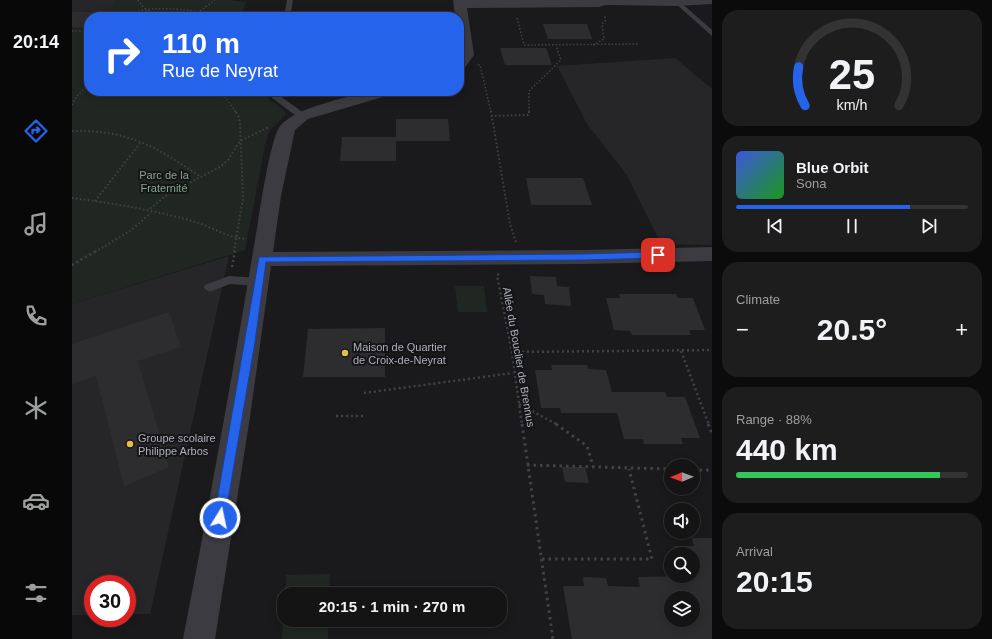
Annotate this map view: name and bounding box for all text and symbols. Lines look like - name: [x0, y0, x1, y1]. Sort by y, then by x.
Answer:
- icon: right: [96, 28, 148, 80]
- text: 110 m: [162, 28, 240, 59]
- text: 20:14: [13, 32, 59, 52]
- text: 25: [829, 51, 875, 98]
- text: Rue de Neyrat: [162, 61, 278, 81]
- text: km/h: [837, 96, 868, 112]
- icon: directions: [22, 117, 50, 145]
- text: Blue Orbit: [796, 159, 869, 176]
- park label: Parc de la Fraternité: [139, 169, 190, 194]
- text: Sona: [796, 176, 826, 191]
- icon: music: [22, 210, 50, 238]
- icon: previous: [764, 215, 786, 237]
- icon: pause: [841, 215, 863, 237]
- icon: next: [918, 215, 940, 237]
- pin: [641, 238, 675, 272]
- icon: arrive: [647, 244, 669, 266]
- street label: Allée du Bouclier de Brennus: [501, 286, 537, 428]
- text: Climate: [736, 292, 780, 307]
- icon: phone: [22, 302, 50, 330]
- text: 20.5°: [817, 313, 887, 346]
- text: −: [736, 317, 749, 342]
- text: +: [955, 317, 968, 342]
- place label: Maison de Quartier de Croix-de-Neyrat: [353, 341, 447, 366]
- marker: Maison de Quartier de Croix-de-Neyrat: [340, 348, 350, 358]
- icon: climate: [22, 394, 50, 422]
- text: Range · 88%: [736, 412, 812, 427]
- place label: Groupe scolaire Philippe Arbos: [138, 432, 216, 457]
- text: 440 km: [736, 433, 838, 466]
- marker: Groupe scolaire Philippe Arbos: [125, 439, 135, 449]
- north arrow: [664, 459, 700, 495]
- map controls: [664, 459, 700, 627]
- icon: car: [22, 487, 50, 515]
- position arrow: [199, 497, 241, 539]
- button: sound: [664, 503, 700, 539]
- text: Arrival: [736, 544, 773, 559]
- button: search: [664, 547, 700, 583]
- text: 20:15: [736, 565, 813, 598]
- speed limit sign: 30: [84, 575, 136, 627]
- icon: filters: [22, 579, 50, 607]
- button: layers: [664, 591, 700, 627]
- text: 20:15 · 1 min · 270 m: [319, 598, 465, 615]

